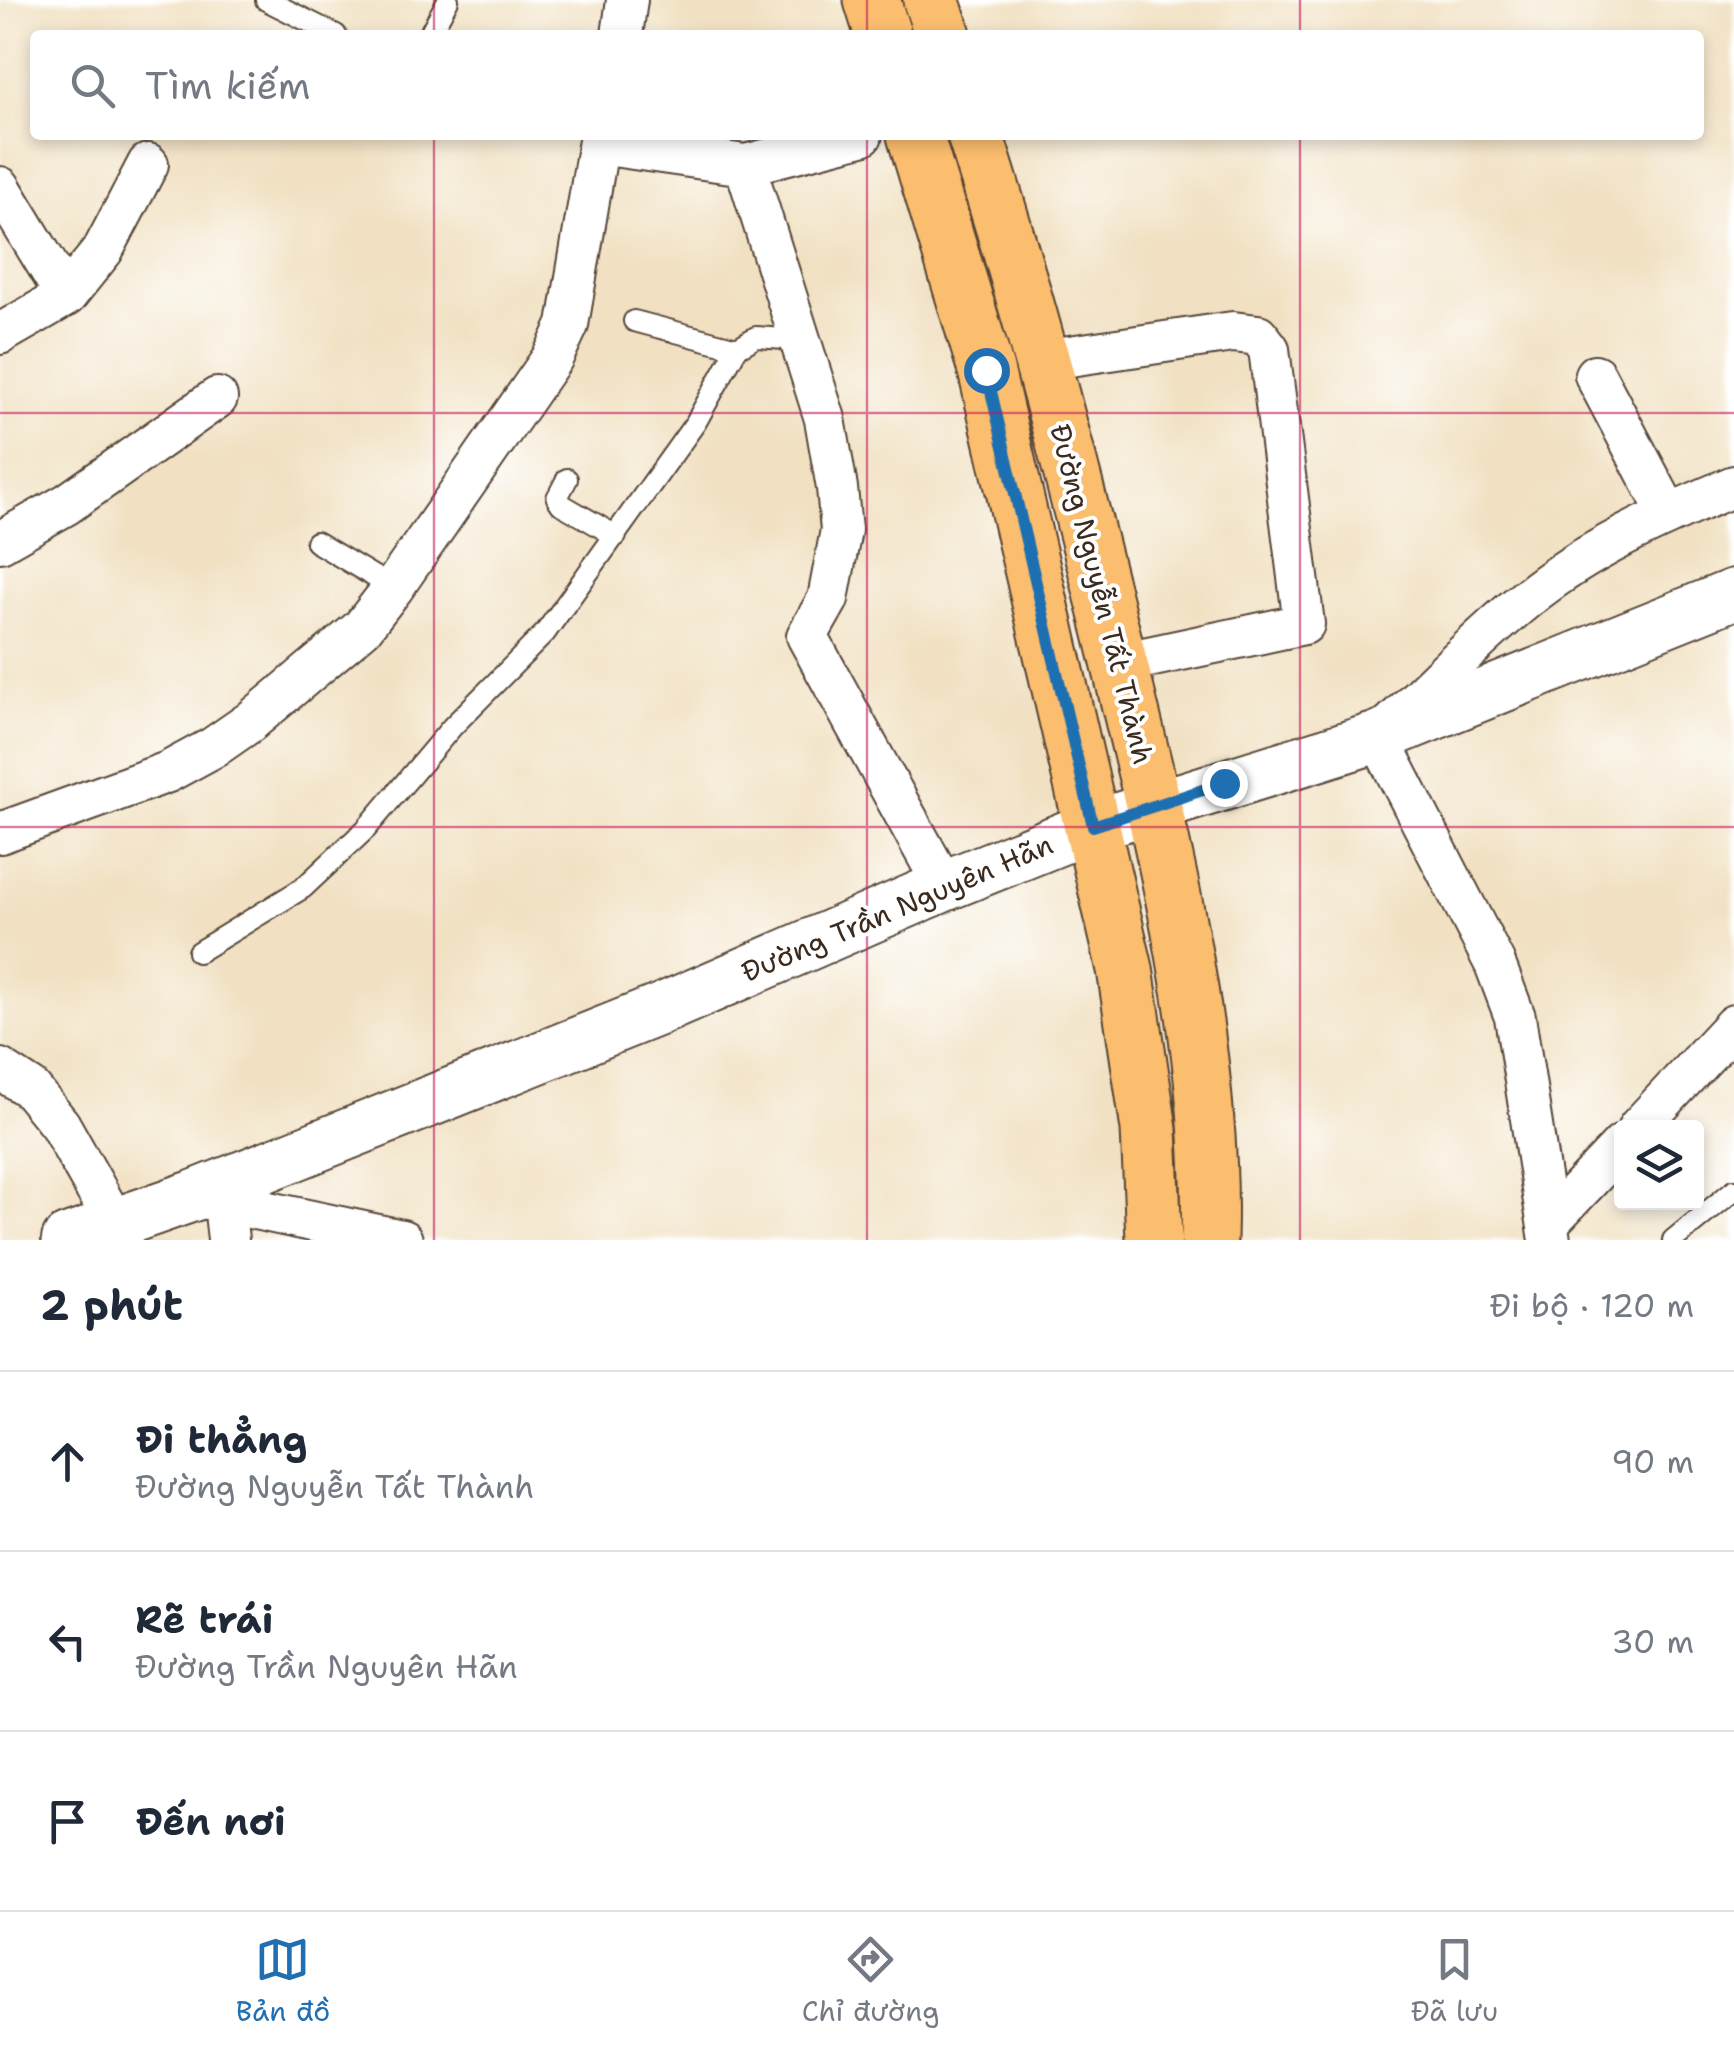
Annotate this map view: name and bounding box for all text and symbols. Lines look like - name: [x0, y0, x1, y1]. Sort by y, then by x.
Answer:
- search box: [30, 30, 1704, 140]
- icon: search: [65, 58, 120, 113]
- text: Tìm kiếm: [145, 60, 310, 111]
- route start: [964, 348, 1010, 394]
- street label: Đường Nguyễn Tất Thành: [1041, 420, 1163, 768]
- route end: [1202, 761, 1248, 807]
- street label: Đường Trần Nguyên Hãn: [735, 825, 1059, 991]
- map controls: [1614, 1120, 1704, 1210]
- button: layers: [1614, 1120, 1704, 1210]
- text: 2 phút: [40, 1277, 183, 1333]
- text: Đi bộ · 120 m: [1489, 1284, 1694, 1327]
- text: Đi thẳng: [135, 1414, 307, 1465]
- icon: ahead: [40, 1434, 95, 1489]
- text: 90 m: [1611, 1440, 1694, 1483]
- text: Đường Nguyễn Tất Thành: [135, 1465, 534, 1508]
- text: Rẽ trái: [135, 1594, 273, 1645]
- icon: left: [40, 1614, 95, 1669]
- text: 30 m: [1611, 1620, 1694, 1663]
- text: Đường Trần Nguyên Hãn: [135, 1645, 518, 1688]
- icon: arrive: [40, 1794, 95, 1849]
- text: Đến nơi: [135, 1796, 286, 1847]
- tab: Bản đồ: [236, 1932, 330, 2030]
- tab: Chỉ đường: [802, 1932, 939, 2030]
- tab: Đã lưu: [1411, 1932, 1498, 2030]

